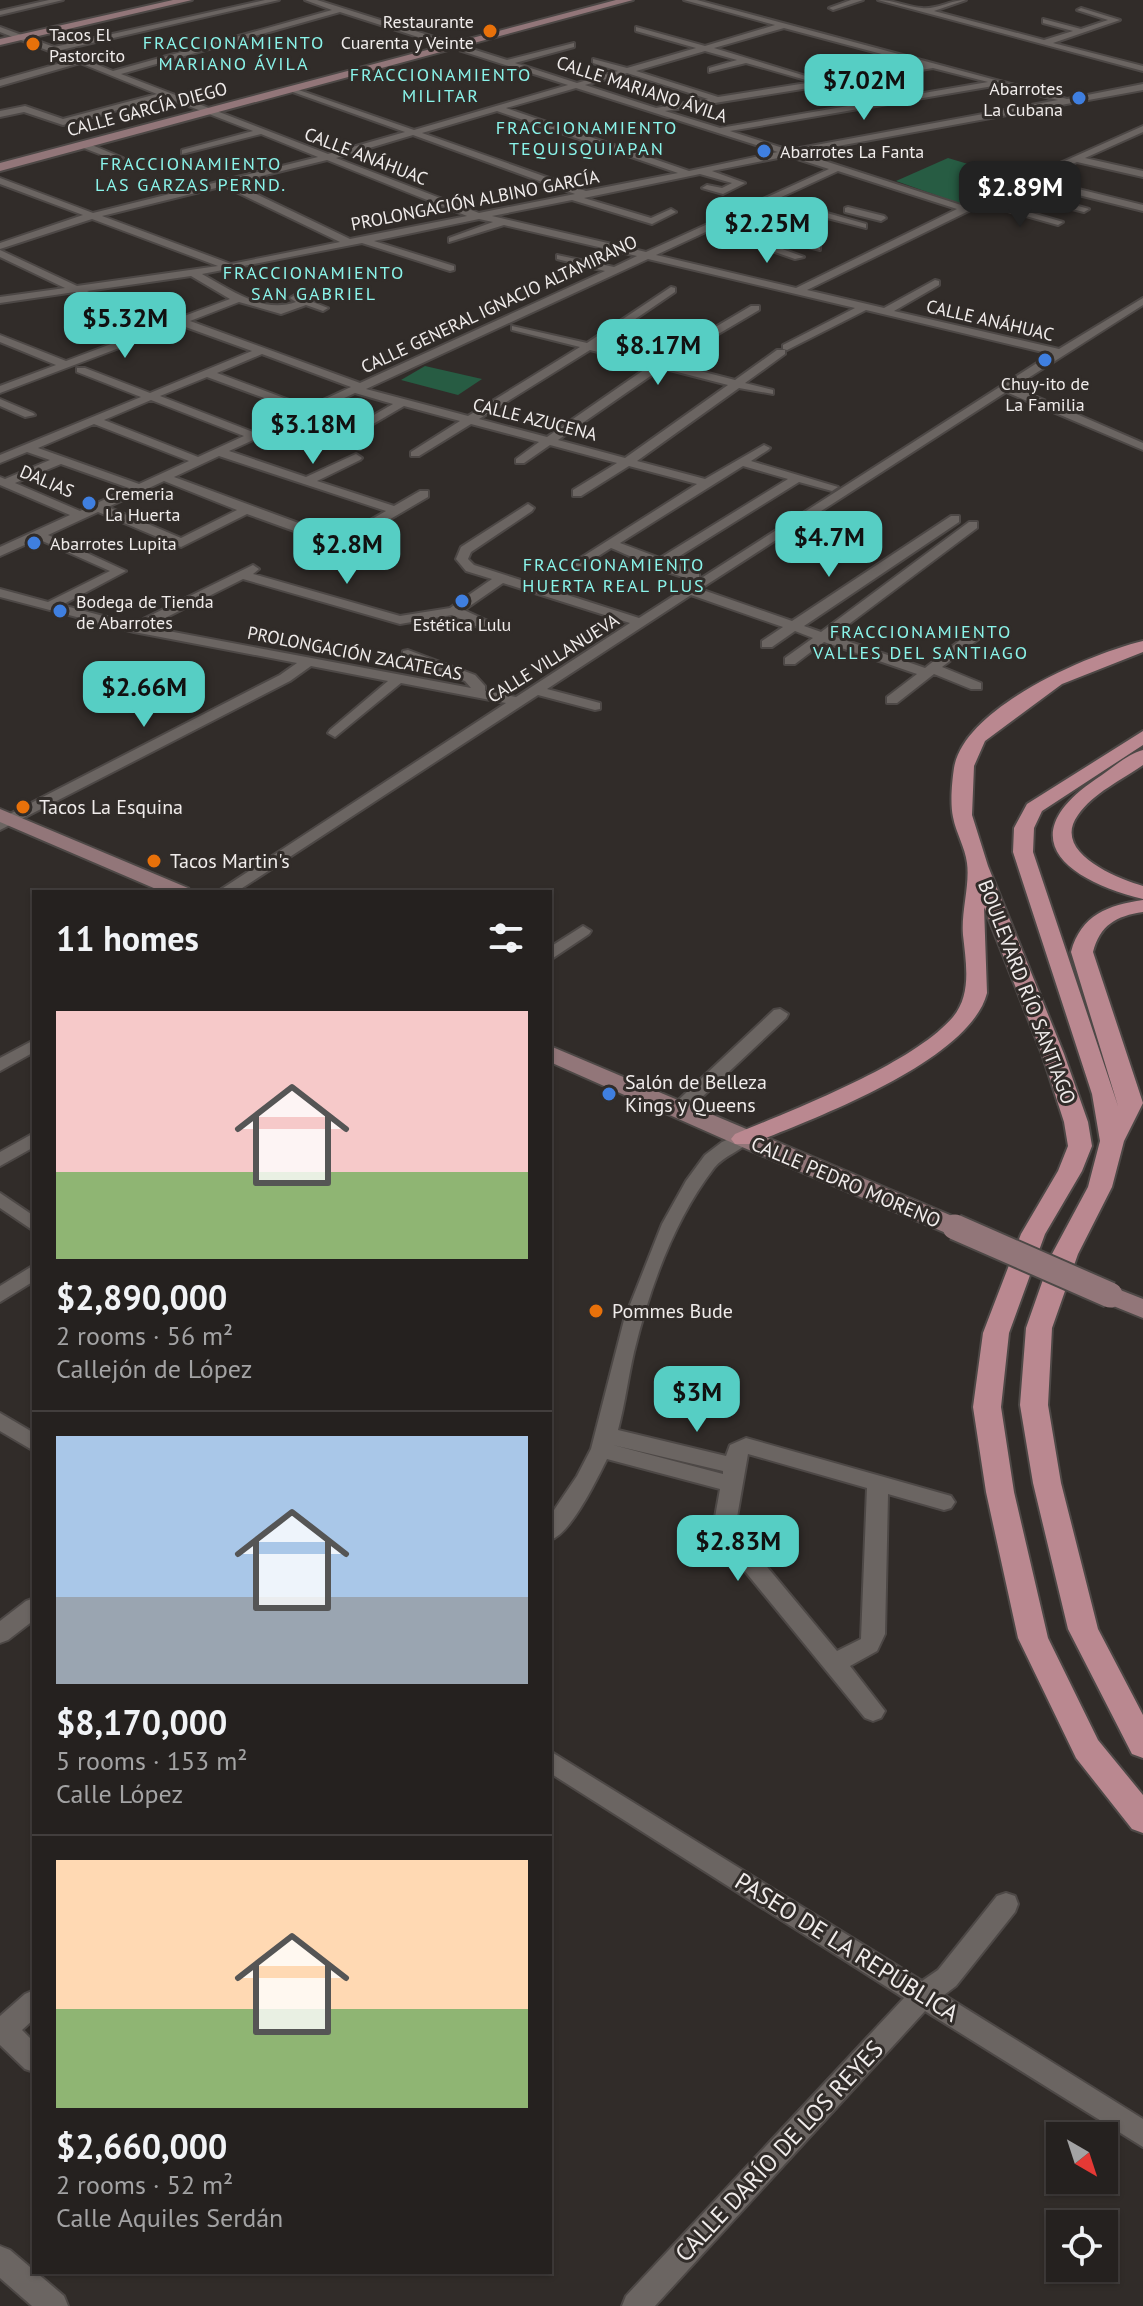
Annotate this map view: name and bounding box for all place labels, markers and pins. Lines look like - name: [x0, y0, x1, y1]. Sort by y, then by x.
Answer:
- place label: Restaurante Cuarenta y Veinte: [341, 10, 474, 54]
- marker: Restaurante Cuarenta y Veinte: [481, 22, 499, 40]
- place label: Tacos El Pastorcito: [49, 23, 125, 67]
- marker: Tacos El Pastorcito: [24, 35, 42, 53]
- pin: $7.02M: [799, 54, 929, 122]
- place label: Abarrotes La Cubana: [983, 77, 1063, 121]
- marker: Abarrotes La Cubana: [1070, 89, 1088, 107]
- place label: Abarrotes La Fanta: [780, 140, 924, 163]
- marker: Abarrotes La Fanta: [755, 142, 773, 160]
- pin: $2.89M: [955, 161, 1085, 229]
- pin: $2.25M: [702, 197, 832, 265]
- pin: $5.32M: [60, 292, 190, 360]
- pin: $8.17M: [593, 319, 723, 387]
- marker: Chuy-ito de La Familia: [1036, 351, 1054, 369]
- place label: Chuy-ito de La Familia: [1001, 372, 1089, 416]
- pin: $3.18M: [248, 398, 378, 466]
- place label: Cremeria La Huerta: [105, 482, 180, 526]
- marker: Cremeria La Huerta: [80, 494, 98, 512]
- pin: $4.7M: [773, 511, 885, 579]
- pin: $2.8M: [291, 518, 403, 586]
- place label: Abarrotes Lupita: [50, 532, 177, 555]
- marker: Abarrotes Lupita: [25, 534, 43, 552]
- place label: Bodega de Tienda de Abarrotes: [76, 590, 214, 634]
- marker: Estética Lulu: [453, 592, 471, 610]
- marker: Bodega de Tienda de Abarrotes: [51, 602, 69, 620]
- place label: Estética Lulu: [413, 613, 511, 636]
- pin: $2.66M: [79, 661, 209, 729]
- place label: Tacos La Esquina: [39, 794, 183, 820]
- marker: Tacos La Esquina: [14, 798, 32, 816]
- place label: Tacos Martin's: [170, 848, 290, 874]
- marker: Tacos Martin's: [145, 852, 163, 870]
- place label: Salón de Belleza Kings y Queens: [625, 1069, 767, 1118]
- marker: Salón de Belleza Kings y Queens: [600, 1085, 618, 1103]
- place label: Pommes Bude: [612, 1298, 733, 1324]
- marker: Pommes Bude: [587, 1302, 605, 1320]
- pin: $3M: [658, 1366, 736, 1434]
- pin: $2.83M: [673, 1515, 803, 1583]

